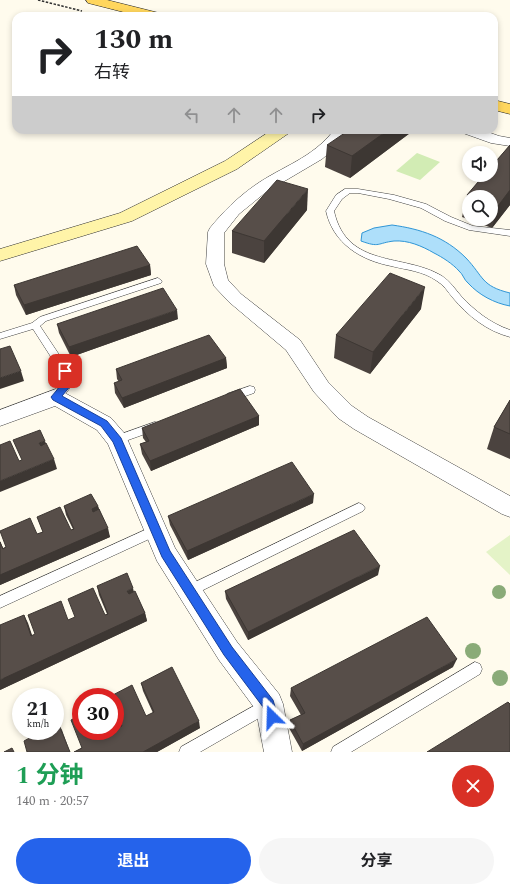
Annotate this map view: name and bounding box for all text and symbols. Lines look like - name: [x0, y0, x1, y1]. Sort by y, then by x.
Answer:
- text: 130 m: [94, 18, 173, 61]
- icon: right: [28, 28, 80, 80]
- text: 右转: [94, 59, 130, 86]
- icon: left: [181, 104, 203, 126]
- icon: ahead: [223, 104, 245, 126]
- icon: ahead: [265, 104, 287, 126]
- icon: right: [307, 104, 329, 126]
- map controls: [462, 146, 498, 226]
- button: sound: [462, 146, 498, 182]
- button: search: [462, 190, 498, 226]
- pin: [48, 354, 82, 388]
- icon: arrive: [54, 360, 76, 382]
- speed limit sign: 30: [72, 688, 124, 740]
- text: 21: [27, 694, 49, 724]
- position arrow: [251, 696, 293, 738]
- text: km/h: [27, 716, 49, 732]
- text: 1 分钟: [16, 758, 83, 794]
- button: close: [452, 765, 494, 807]
- text: 140 m · 20:57: [16, 791, 89, 811]
- button: 退出: [16, 838, 251, 884]
- button: 分享: [259, 838, 494, 884]

